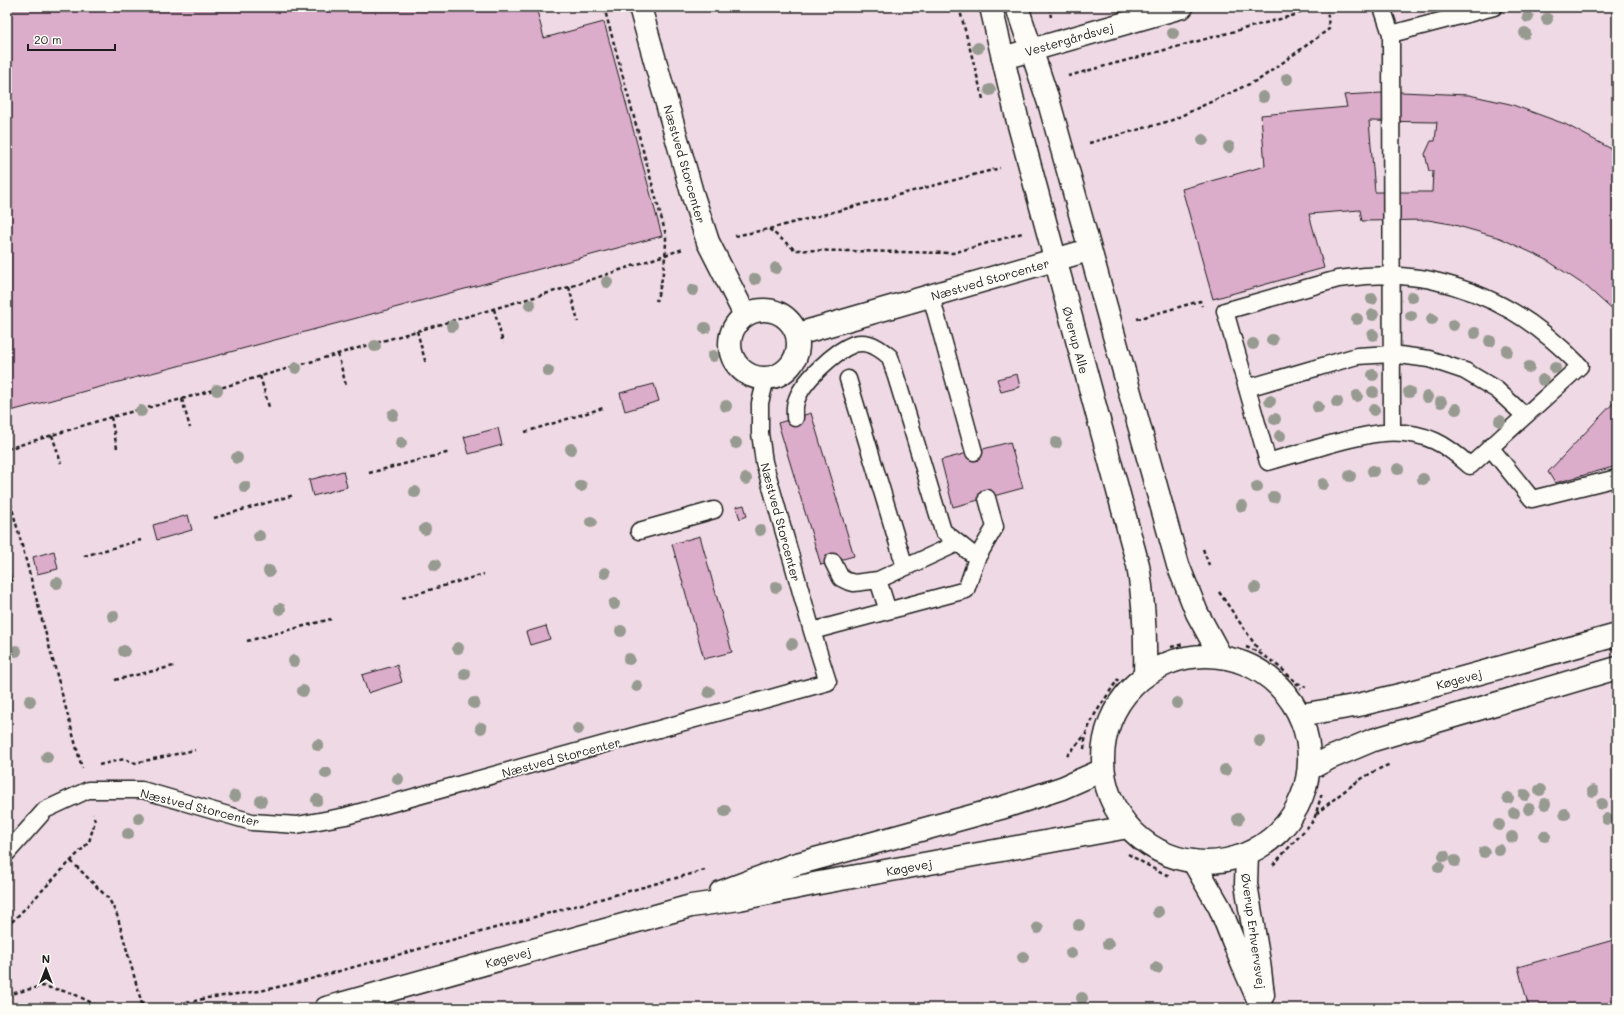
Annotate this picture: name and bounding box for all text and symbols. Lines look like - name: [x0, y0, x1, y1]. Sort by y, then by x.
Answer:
- street label: Vestergårdsvej: [1023, 19, 1115, 59]
- scale bar: [28, 26, 115, 52]
- text: 20 m: [34, 31, 62, 47]
- street label: Næstved Storcenter: [660, 103, 710, 225]
- street label: Næstved Storcenter: [929, 254, 1051, 304]
- street label: Øverup Alle: [1059, 305, 1093, 375]
- street label: Næstved Storcenter: [757, 461, 805, 583]
- street label: Køgevej: [1434, 665, 1484, 693]
- street label: Næstved Storcenter: [500, 733, 622, 781]
- street label: Næstved Storcenter: [139, 784, 261, 830]
- street label: Køgevej: [885, 855, 933, 879]
- street label: Øverup Erhvervsvej: [1238, 872, 1270, 990]
- street label: Køgevej: [483, 943, 533, 971]
- north arrow: [26, 949, 66, 989]
- text: N: [42, 951, 50, 966]

